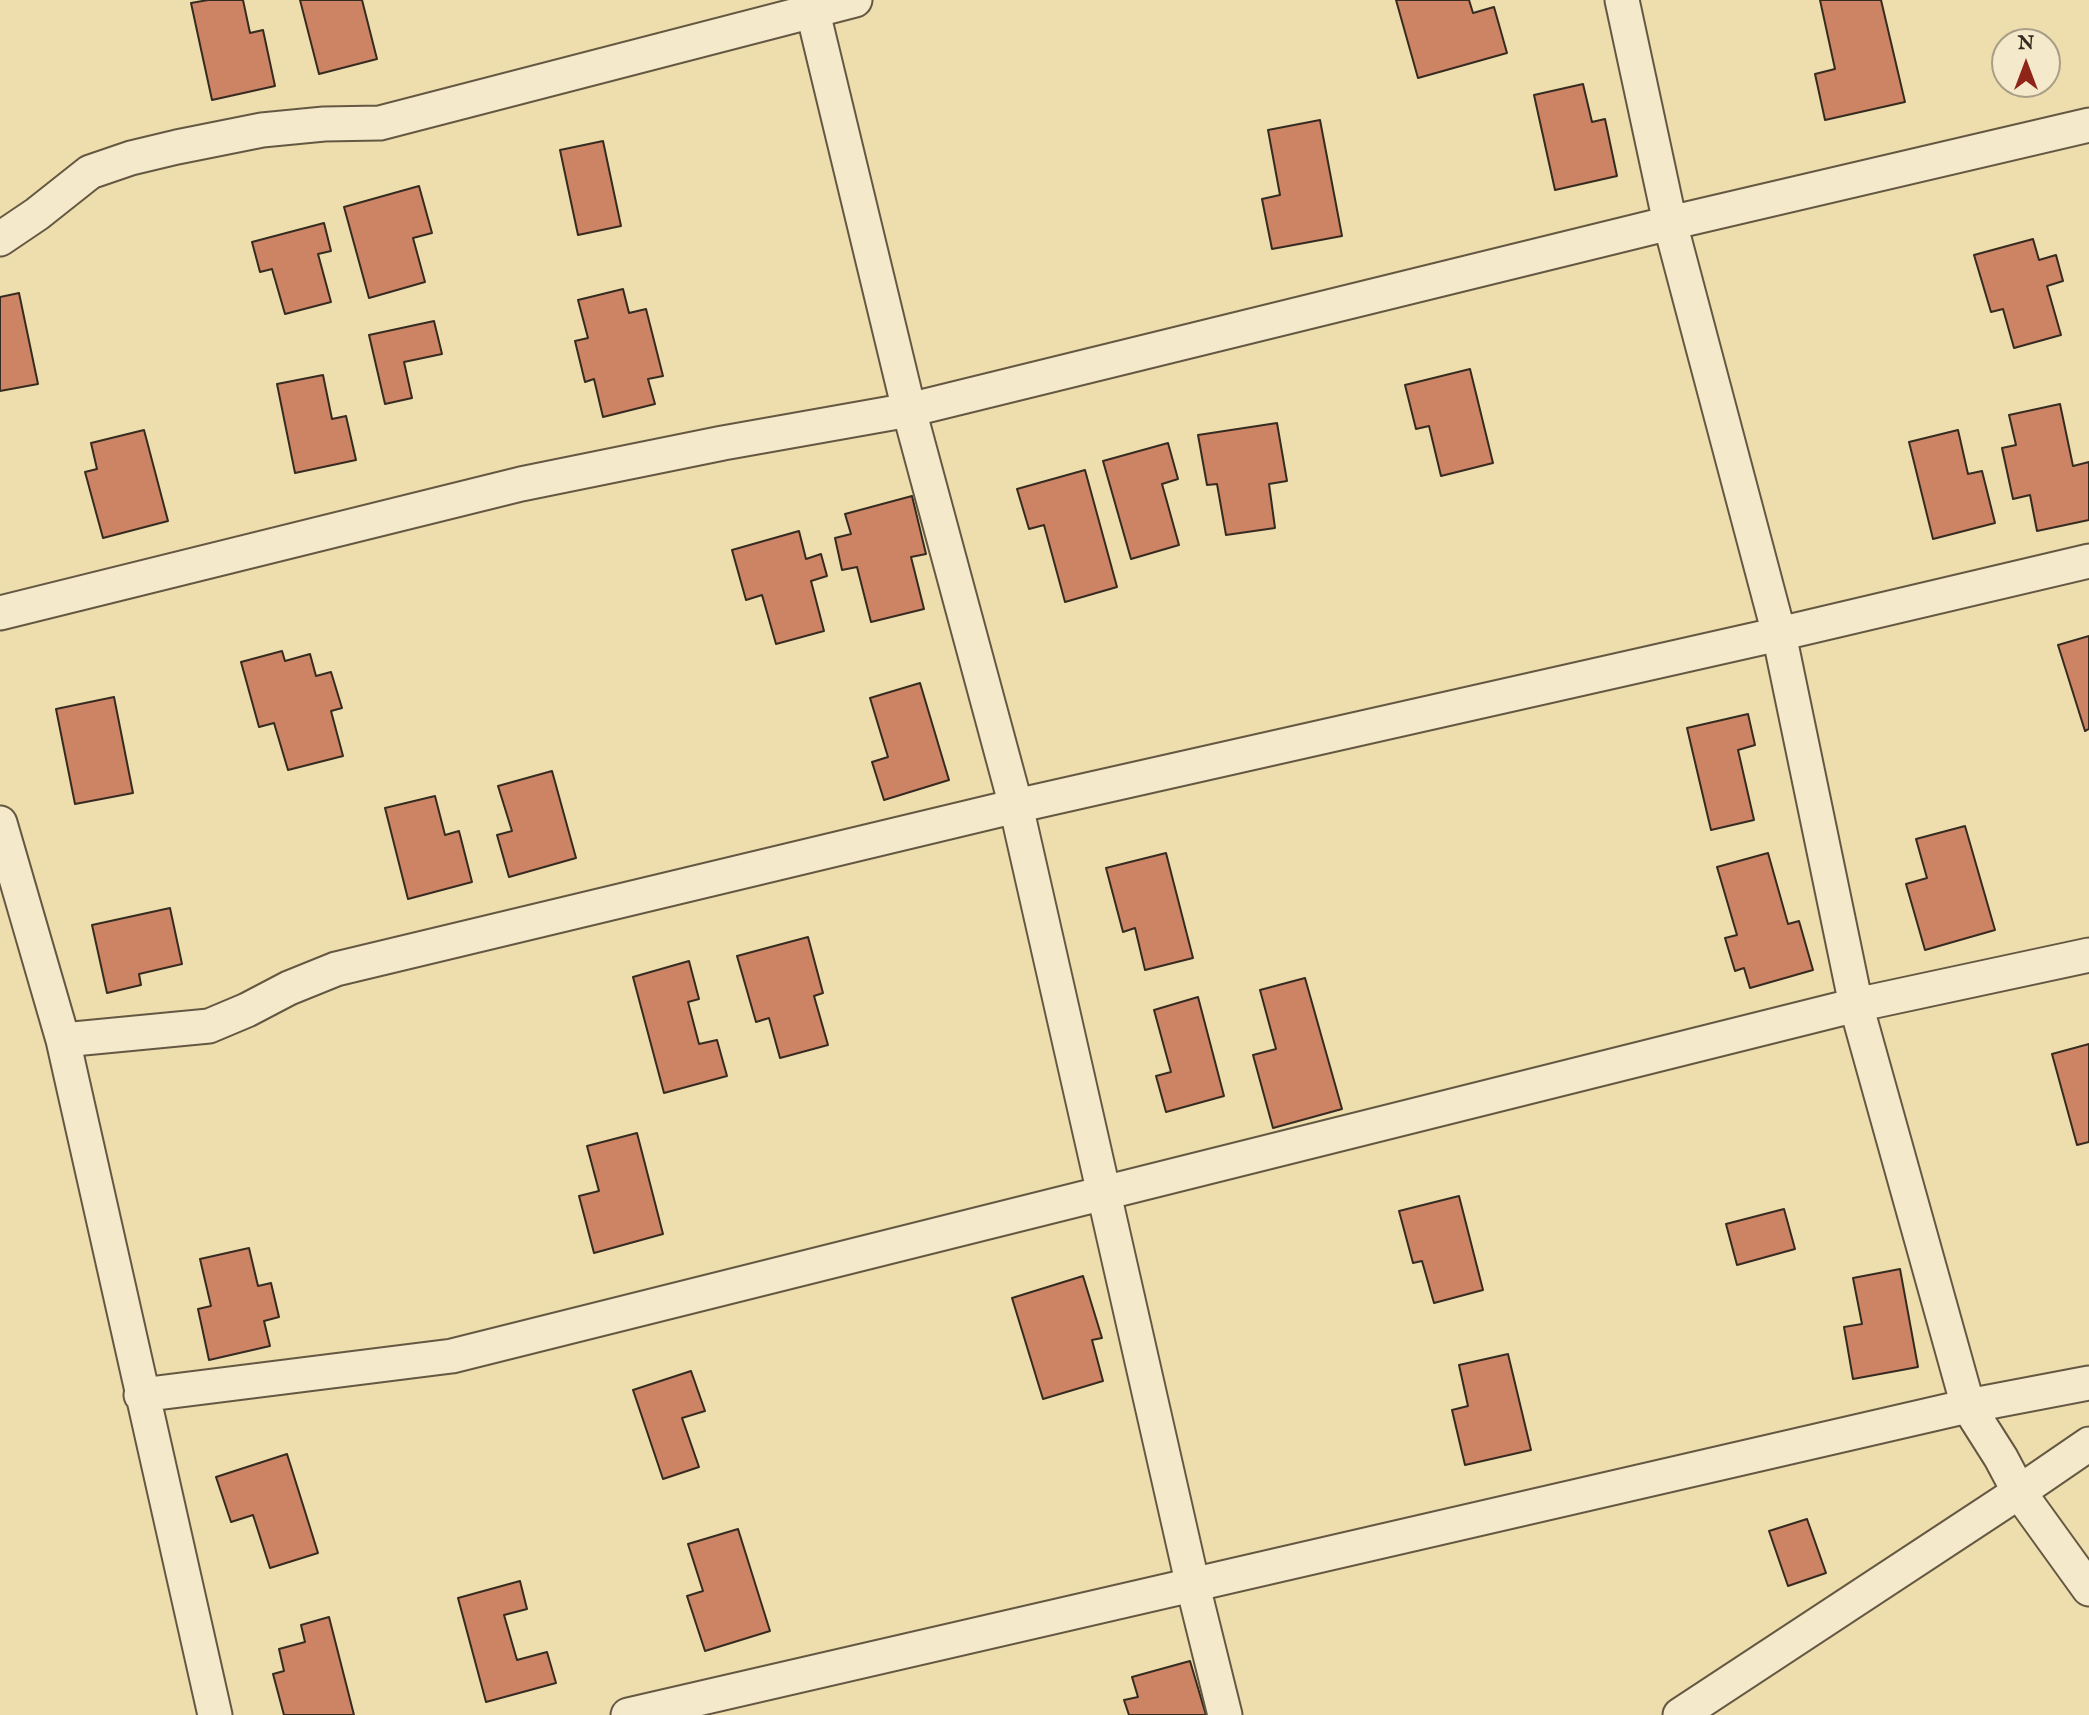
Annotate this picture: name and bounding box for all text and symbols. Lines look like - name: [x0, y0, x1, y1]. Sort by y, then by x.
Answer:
- north arrow: [1991, 28, 2061, 98]
- text: N: [2018, 32, 2034, 56]

